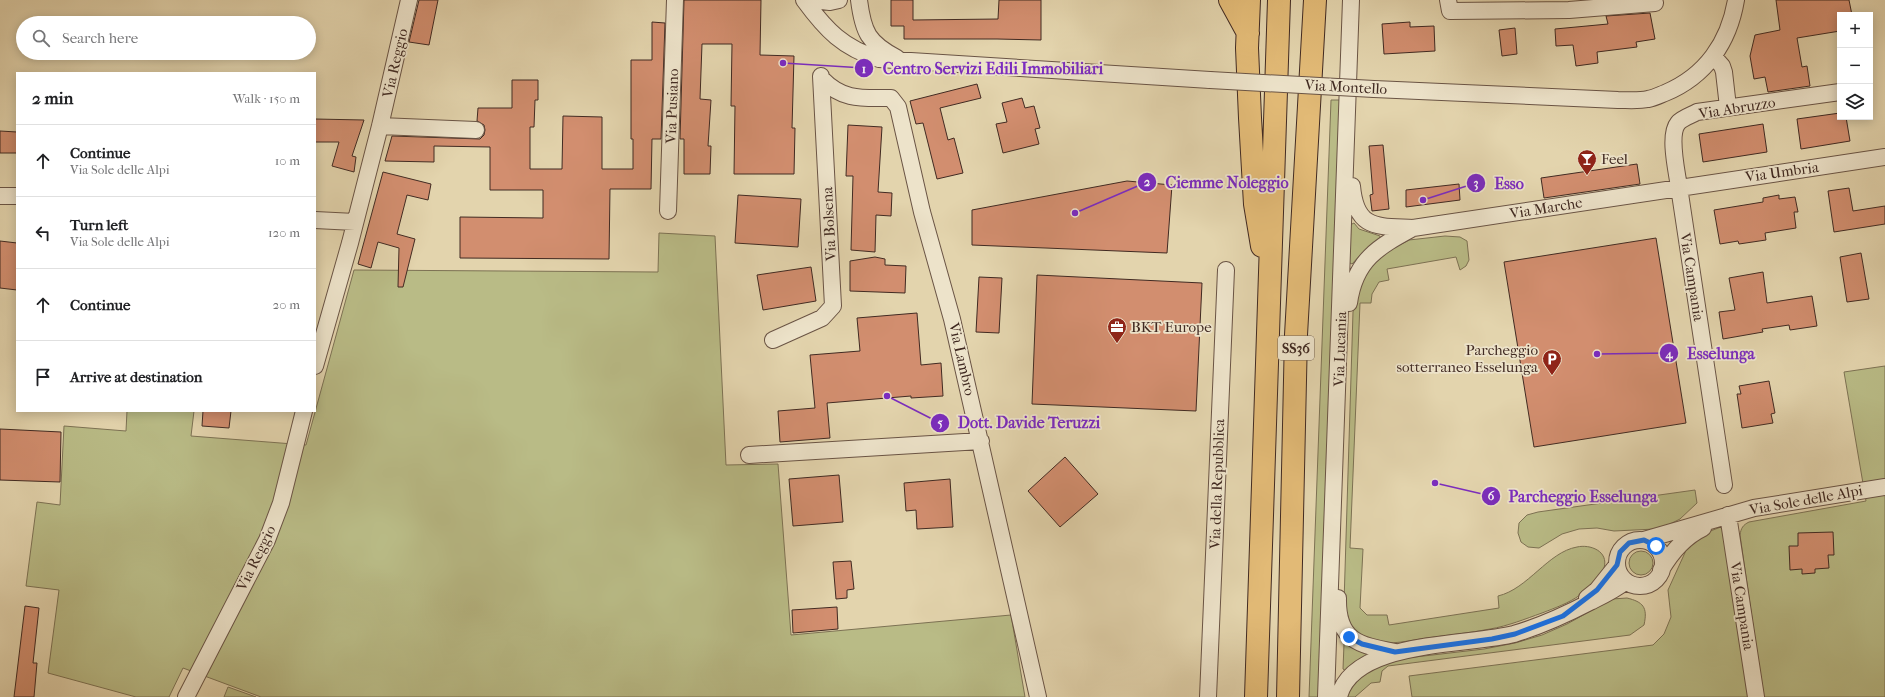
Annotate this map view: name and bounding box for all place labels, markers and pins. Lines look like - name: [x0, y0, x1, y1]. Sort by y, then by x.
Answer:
- callout: Centro Servizi Edili Immobiliari: [854, 54, 1111, 82]
- bar icon: Feel: [1576, 148, 1598, 176]
- place label: Feel: [1601, 150, 1628, 168]
- callout: Ciemme Noleggio: [1137, 168, 1296, 196]
- callout: Esso: [1466, 169, 1532, 197]
- office icon: BKT Europe: [1106, 316, 1128, 344]
- place label: BKT Europe: [1131, 318, 1212, 336]
- callout: Esselunga: [1659, 339, 1763, 367]
- place label: Parcheggio sotterraneo Esselunga: [1396, 341, 1539, 376]
- parking icon: Parcheggio sotterraneo Esselunga: [1541, 348, 1563, 376]
- callout: Dott. Davide Teruzzi: [930, 409, 1108, 437]
- callout: Parcheggio Esselunga: [1481, 482, 1666, 510]

